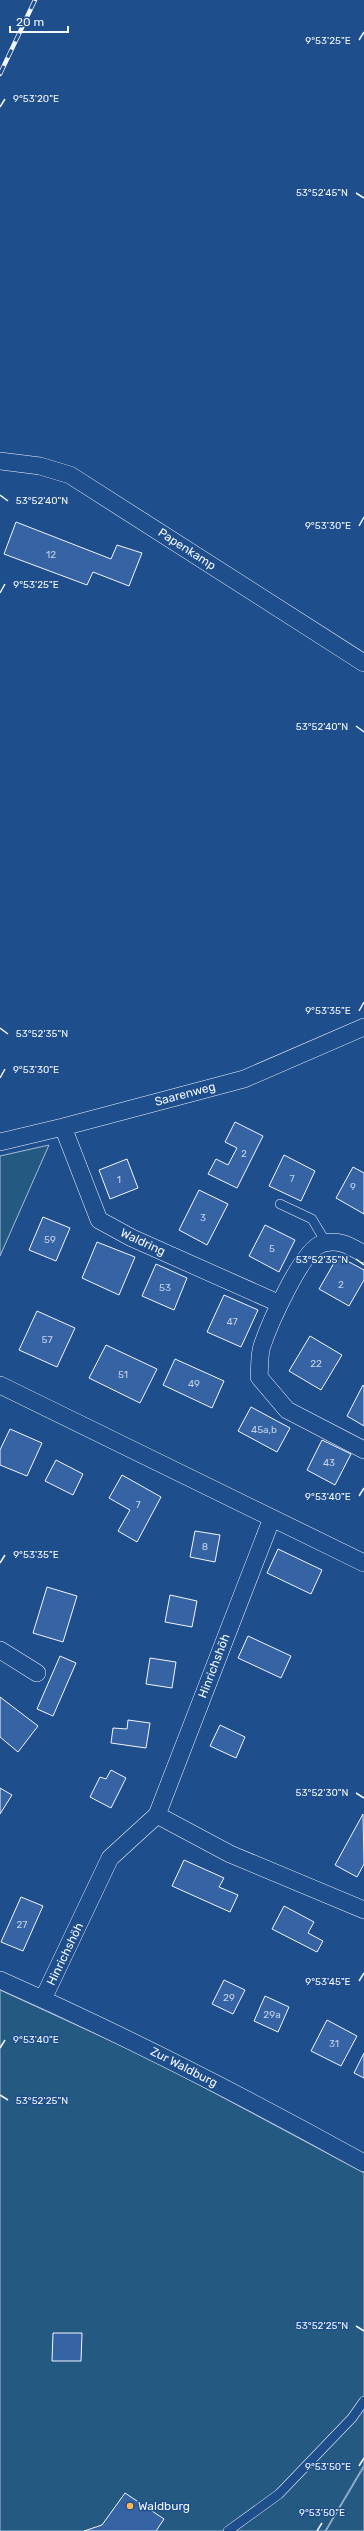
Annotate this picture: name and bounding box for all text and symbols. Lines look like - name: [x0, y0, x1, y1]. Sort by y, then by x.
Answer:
- scale bar: [10, 8, 68, 34]
- text: 20 m: [16, 15, 44, 29]
- text: 9°53'25"E: [305, 35, 351, 47]
- text: 9°53'20"E: [13, 93, 59, 105]
- text: 53°52'45"N: [296, 187, 348, 199]
- text: 53°52'40"N: [16, 495, 68, 507]
- text: 9°53'30"E: [305, 520, 351, 532]
- street label: Papenkamp: [156, 525, 218, 573]
- house number: 12: [46, 549, 56, 561]
- text: 9°53'25"E: [13, 579, 59, 591]
- text: 53°52'40"N: [296, 721, 348, 733]
- text: 9°53'35"E: [305, 1005, 351, 1017]
- text: 53°52'35"N: [16, 1028, 68, 1040]
- text: 9°53'30"E: [13, 1064, 59, 1076]
- street label: Saarenweg: [153, 1079, 217, 1109]
- house number: 2: [241, 1148, 247, 1160]
- house number: 7: [289, 1173, 295, 1185]
- house number: 1: [117, 1174, 121, 1186]
- house number: 9: [350, 1181, 356, 1193]
- house number: 3: [200, 1212, 206, 1224]
- street label: Waldring: [118, 1226, 168, 1258]
- house number: 59: [44, 1234, 56, 1246]
- house number: 5: [269, 1243, 275, 1255]
- text: 53°52'35"N: [296, 1254, 348, 1266]
- house number: 2: [338, 1279, 344, 1291]
- house number: 53: [159, 1282, 171, 1294]
- house number: 47: [226, 1316, 238, 1328]
- house number: 57: [41, 1334, 53, 1346]
- house number: 22: [310, 1358, 322, 1370]
- house number: 51: [118, 1369, 128, 1381]
- house number: 49: [188, 1378, 200, 1390]
- house number: 45a,b: [251, 1424, 277, 1436]
- house number: 43: [323, 1457, 335, 1469]
- text: 9°53'40"E: [305, 1491, 351, 1503]
- house number: 7: [135, 1499, 141, 1511]
- house number: 8: [202, 1541, 208, 1553]
- text: 9°53'35"E: [13, 1549, 59, 1561]
- street label: Hinrichshöh: [195, 1632, 233, 1700]
- text: 53°52'30"N: [296, 1787, 348, 1799]
- house number: 27: [17, 1919, 28, 1931]
- street label: Hinrichshöh: [44, 1920, 86, 1988]
- text: 9°53'45"E: [305, 1976, 351, 1988]
- house number: 29: [223, 1992, 235, 2004]
- house number: 29a: [263, 2009, 281, 2021]
- text: 9°53'40"E: [13, 2034, 59, 2046]
- house number: 31: [329, 2038, 339, 2050]
- street label: Zur Waldburg: [148, 2044, 220, 2090]
- text: 53°52'25"N: [16, 2095, 68, 2107]
- text: 53°52'25"N: [296, 2320, 348, 2332]
- text: 9°53'50"E: [305, 2461, 351, 2473]
- place label: Waldburg: [138, 2499, 190, 2513]
- marker: Waldburg: [125, 2501, 135, 2511]
- text: 9°53'50"E: [299, 2507, 345, 2519]

